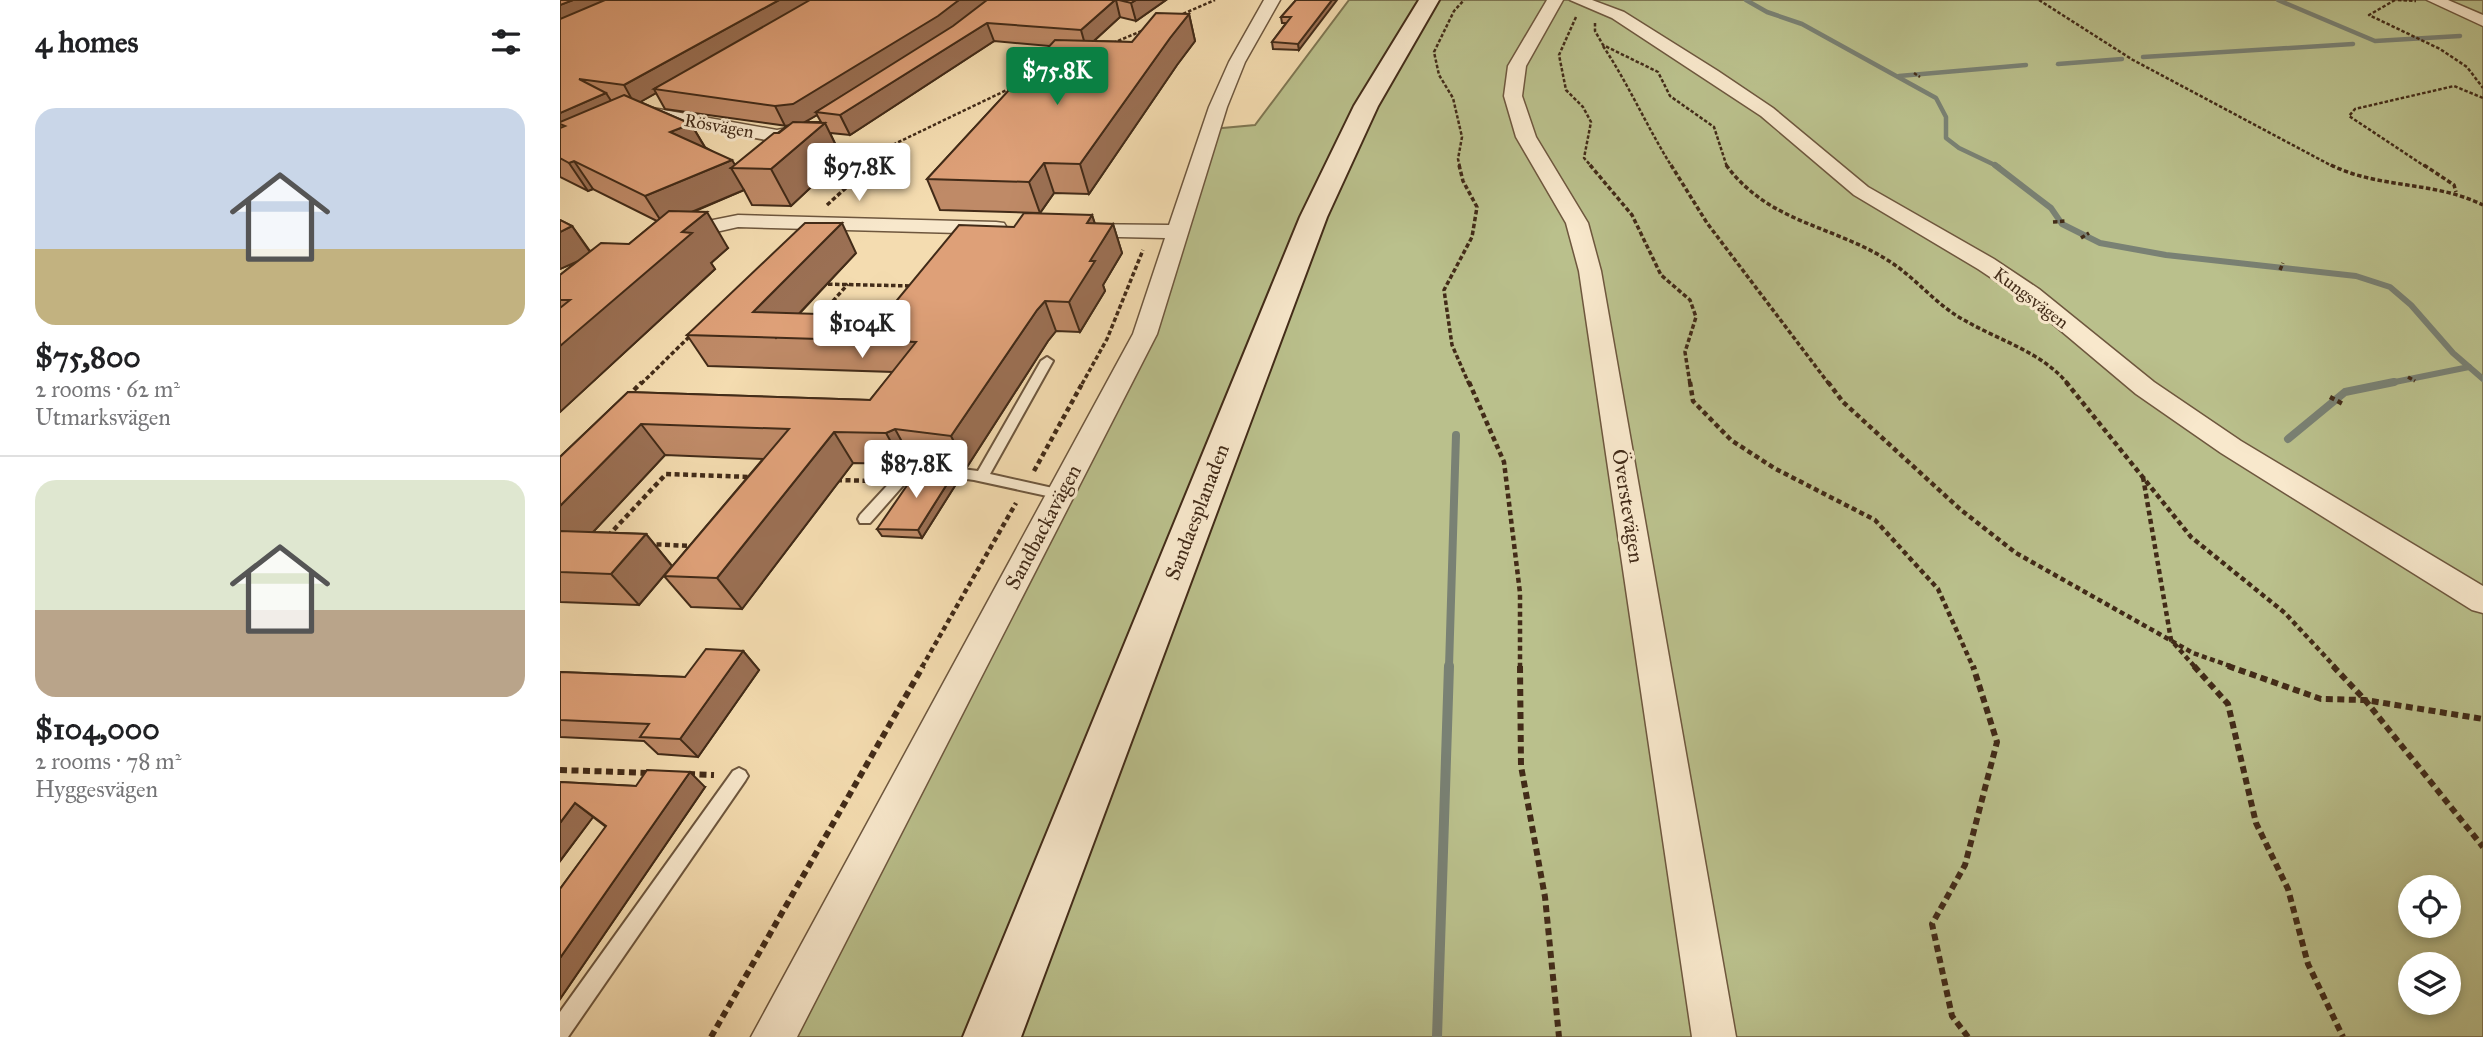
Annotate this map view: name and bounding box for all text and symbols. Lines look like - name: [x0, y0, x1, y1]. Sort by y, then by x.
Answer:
- icon: filters: [487, 23, 525, 61]
- text: 4 homes: [35, 24, 139, 60]
- pin: $75.8K: [1000, 48, 1114, 107]
- text: $75.8K: [1022, 56, 1092, 84]
- street label: Rösvägen: [682, 109, 756, 144]
- pin: $97.8K: [802, 144, 916, 203]
- text: $97.8K: [823, 152, 895, 180]
- icon: home: [217, 154, 343, 280]
- street label: Kungsvägen: [1988, 263, 2073, 334]
- pin: $104K: [813, 300, 911, 360]
- text: $104K: [829, 309, 895, 337]
- text: $75,800: [35, 339, 141, 375]
- text: 2 rooms · 62 m²: [35, 375, 180, 403]
- text: Utmarksvägen: [35, 403, 171, 431]
- pin: $87.8K: [859, 440, 973, 500]
- street label: Sandaesplanaden: [1159, 440, 1235, 584]
- street label: Överstevägen: [1606, 447, 1650, 565]
- text: $87.8K: [880, 449, 952, 477]
- street label: Sandbackavägen: [999, 460, 1087, 594]
- icon: home: [217, 526, 343, 652]
- text: $104,000: [35, 711, 160, 747]
- text: 2 rooms · 78 m²: [35, 747, 181, 775]
- text: Hyggesvägen: [35, 775, 158, 803]
- map controls: [2398, 875, 2461, 1015]
- button: locate: [2398, 875, 2461, 938]
- button: layers: [2398, 952, 2461, 1015]

